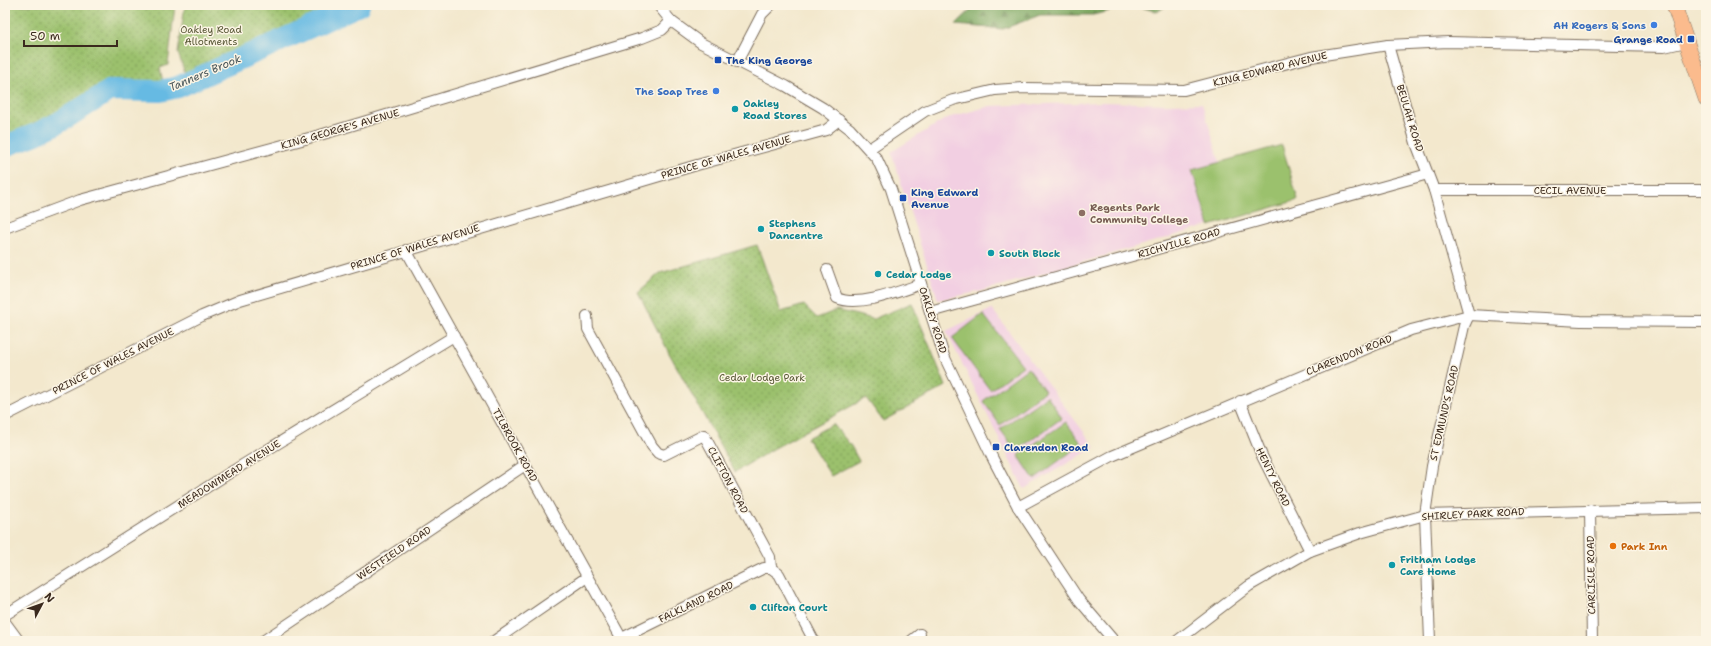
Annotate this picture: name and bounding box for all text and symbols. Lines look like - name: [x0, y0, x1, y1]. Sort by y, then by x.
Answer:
- place label: AH Rogers & Sons: [1553, 19, 1646, 32]
- marker: AH Rogers & Sons: [1649, 20, 1659, 30]
- scale bar: [24, 22, 117, 48]
- park label: Oakley Road Allotments: [180, 23, 243, 48]
- text: 50 m: [30, 28, 60, 44]
- place label: Grange Road: [1613, 33, 1683, 46]
- marker: Grange Road: [1686, 34, 1696, 44]
- street label: KING EDWARD AVENUE: [1212, 49, 1328, 89]
- water label: Tanners Brook: [167, 51, 244, 95]
- place label: The King George: [726, 54, 813, 67]
- marker: The King George: [713, 55, 723, 65]
- street label: BEULAH ROAD: [1394, 83, 1427, 154]
- place label: The Soap Tree: [635, 85, 708, 98]
- marker: The Soap Tree: [711, 86, 721, 96]
- place label: Oakley Road Stores: [743, 97, 807, 122]
- marker: Oakley Road Stores: [730, 104, 740, 114]
- street label: KING GEORGE'S AVENUE: [279, 106, 401, 152]
- street label: PRINCE OF WALES AVENUE: [660, 132, 792, 182]
- street label: CECIL AVENUE: [1534, 184, 1606, 197]
- place label: King Edward Avenue: [911, 186, 978, 211]
- marker: King Edward Avenue: [898, 193, 908, 203]
- place label: Regents Park Community College: [1090, 201, 1188, 226]
- marker: Regents Park Community College: [1077, 208, 1087, 218]
- place label: Stephens Dancentre: [769, 217, 823, 242]
- street label: PRINCE OF WALES AVENUE: [349, 221, 481, 273]
- marker: Stephens Dancentre: [756, 224, 766, 234]
- street label: RICHVILLE ROAD: [1136, 225, 1222, 261]
- place label: South Block: [999, 247, 1061, 260]
- marker: South Block: [986, 248, 996, 258]
- place label: Cedar Lodge: [886, 268, 952, 281]
- marker: Cedar Lodge: [873, 269, 883, 279]
- street label: OAKLEY ROAD: [916, 285, 950, 355]
- street label: PRINCE OF WALES AVENUE: [50, 325, 176, 397]
- street label: CLARENDON ROAD: [1304, 332, 1394, 378]
- street label: ST EDMUND'S ROAD: [1427, 364, 1461, 462]
- park label: Cedar Lodge Park: [719, 371, 805, 384]
- street label: TILBROOK ROAD: [490, 406, 541, 484]
- street label: MEADOWMEAD AVENUE: [175, 437, 283, 511]
- place label: Clarendon Road: [1004, 441, 1088, 454]
- marker: Clarendon Road: [991, 442, 1001, 452]
- street label: CLIFTON ROAD: [705, 444, 751, 516]
- street label: HENTY ROAD: [1253, 445, 1293, 509]
- street label: SHIRLEY PARK ROAD: [1421, 505, 1525, 523]
- street label: WESTFIELD ROAD: [354, 523, 434, 583]
- street label: CARLISLE ROAD: [1584, 535, 1598, 615]
- place label: Park Inn: [1621, 540, 1668, 553]
- marker: Park Inn: [1608, 541, 1618, 551]
- place label: Fritham Lodge Care Home: [1400, 553, 1476, 578]
- marker: Fritham Lodge Care Home: [1387, 560, 1397, 570]
- street label: FALKLAND ROAD: [656, 578, 736, 626]
- north arrow: [22, 584, 62, 624]
- text: N: [41, 590, 58, 606]
- place label: Clifton Court: [761, 601, 828, 614]
- marker: Clifton Court: [748, 602, 758, 612]

